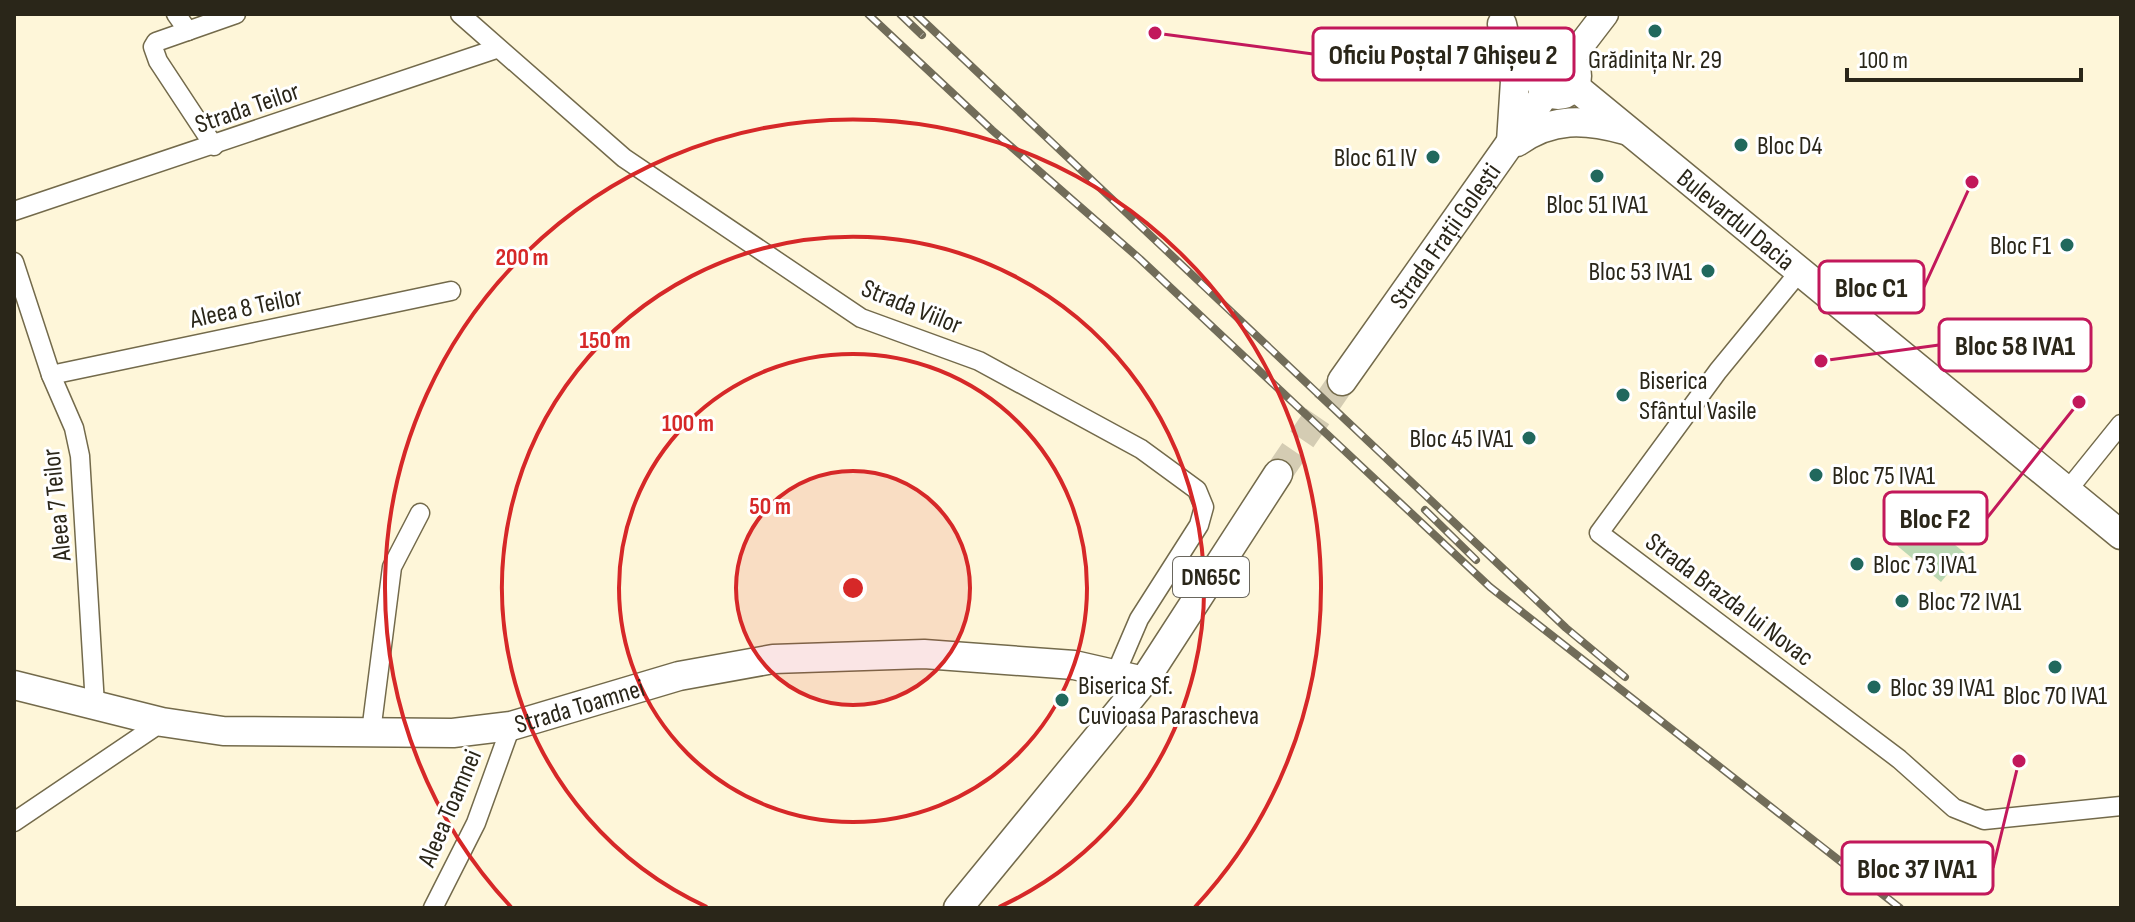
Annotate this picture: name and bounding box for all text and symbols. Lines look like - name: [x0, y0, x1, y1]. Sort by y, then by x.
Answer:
- marker: Grădinița Nr. 29: [1646, 22, 1664, 40]
- callout: Oficiu Poștal 7 Ghișeu 2: [1313, 28, 1574, 80]
- scale bar: [1847, 32, 2081, 82]
- text: Oficiu Poștal 7 Ghișeu 2: [1328, 39, 1558, 72]
- place label: Grădinița Nr. 29: [1588, 45, 1722, 76]
- text: 100 m: [1859, 46, 1908, 75]
- street label: Strada Teilor: [191, 76, 304, 141]
- place label: Bloc D4: [1757, 131, 1823, 162]
- marker: Bloc D4: [1732, 136, 1750, 154]
- place label: Bloc 61 IV: [1334, 143, 1417, 174]
- marker: Bloc 61 IV: [1424, 148, 1442, 166]
- street label: Strada Frații Golești: [1384, 158, 1508, 315]
- street label: Bulevardul Dacia: [1670, 163, 1800, 278]
- marker: Bloc 51 IVA1: [1588, 167, 1606, 185]
- place label: Bloc 51 IVA1: [1546, 190, 1648, 221]
- place label: Bloc F1: [1990, 231, 2051, 262]
- marker: Bloc F1: [2058, 236, 2076, 254]
- text: 200 m: [495, 243, 549, 272]
- place label: Bloc 53 IVA1: [1589, 257, 1692, 288]
- callout: Bloc C1: [1819, 261, 1924, 313]
- marker: Bloc 53 IVA1: [1699, 262, 1717, 280]
- text: Bloc C1: [1835, 272, 1907, 305]
- street label: Strada Viilor: [857, 273, 967, 342]
- street label: Aleea 8 Teilor: [186, 281, 306, 336]
- callout: Bloc 58 IVA1: [1939, 319, 2091, 371]
- text: 150 m: [579, 326, 631, 355]
- text: Bloc 58 IVA1: [1955, 330, 2075, 363]
- place label: Biserica Sfântul Vasile: [1639, 366, 1757, 427]
- marker: Biserica Sfântul Vasile: [1614, 386, 1632, 404]
- text: 100 m: [662, 409, 714, 438]
- place label: Bloc 45 IVA1: [1409, 424, 1513, 455]
- marker: Bloc 45 IVA1: [1520, 429, 1538, 447]
- street label: Aleea 7 Teilor: [36, 446, 79, 564]
- place label: Bloc 75 IVA1: [1832, 461, 1935, 492]
- marker: Bloc 75 IVA1: [1807, 466, 1825, 484]
- text: 50 m: [749, 492, 791, 521]
- callout: Bloc F2: [1884, 492, 1987, 544]
- text: Bloc F2: [1899, 503, 1971, 536]
- street label: Strada Brazda lui Novac: [1639, 527, 1819, 673]
- place label: Bloc 73 IVA1: [1873, 550, 1976, 581]
- marker: Bloc 73 IVA1: [1848, 555, 1866, 573]
- road number: DN65C: [1173, 557, 1249, 597]
- centre of rings: [839, 574, 867, 602]
- place label: Bloc 72 IVA1: [1918, 587, 2021, 618]
- marker: Bloc 72 IVA1: [1893, 592, 1911, 610]
- marker: Bloc 70 IVA1: [2046, 658, 2064, 676]
- place label: Biserica Sf. Cuvioasa Parascheva: [1078, 671, 1259, 732]
- street label: Strada Toamnei: [511, 673, 648, 741]
- place label: Bloc 39 IVA1: [1890, 673, 1995, 704]
- marker: Bloc 39 IVA1: [1865, 678, 1883, 696]
- place label: Bloc 70 IVA1: [2003, 681, 2107, 712]
- marker: Biserica Sf. Cuvioasa Parascheva: [1053, 691, 1071, 709]
- street label: Aleea Toamnei: [411, 745, 489, 873]
- callout: Bloc 37 IVA1: [1842, 842, 1993, 894]
- text: Bloc 37 IVA1: [1857, 853, 1977, 886]

